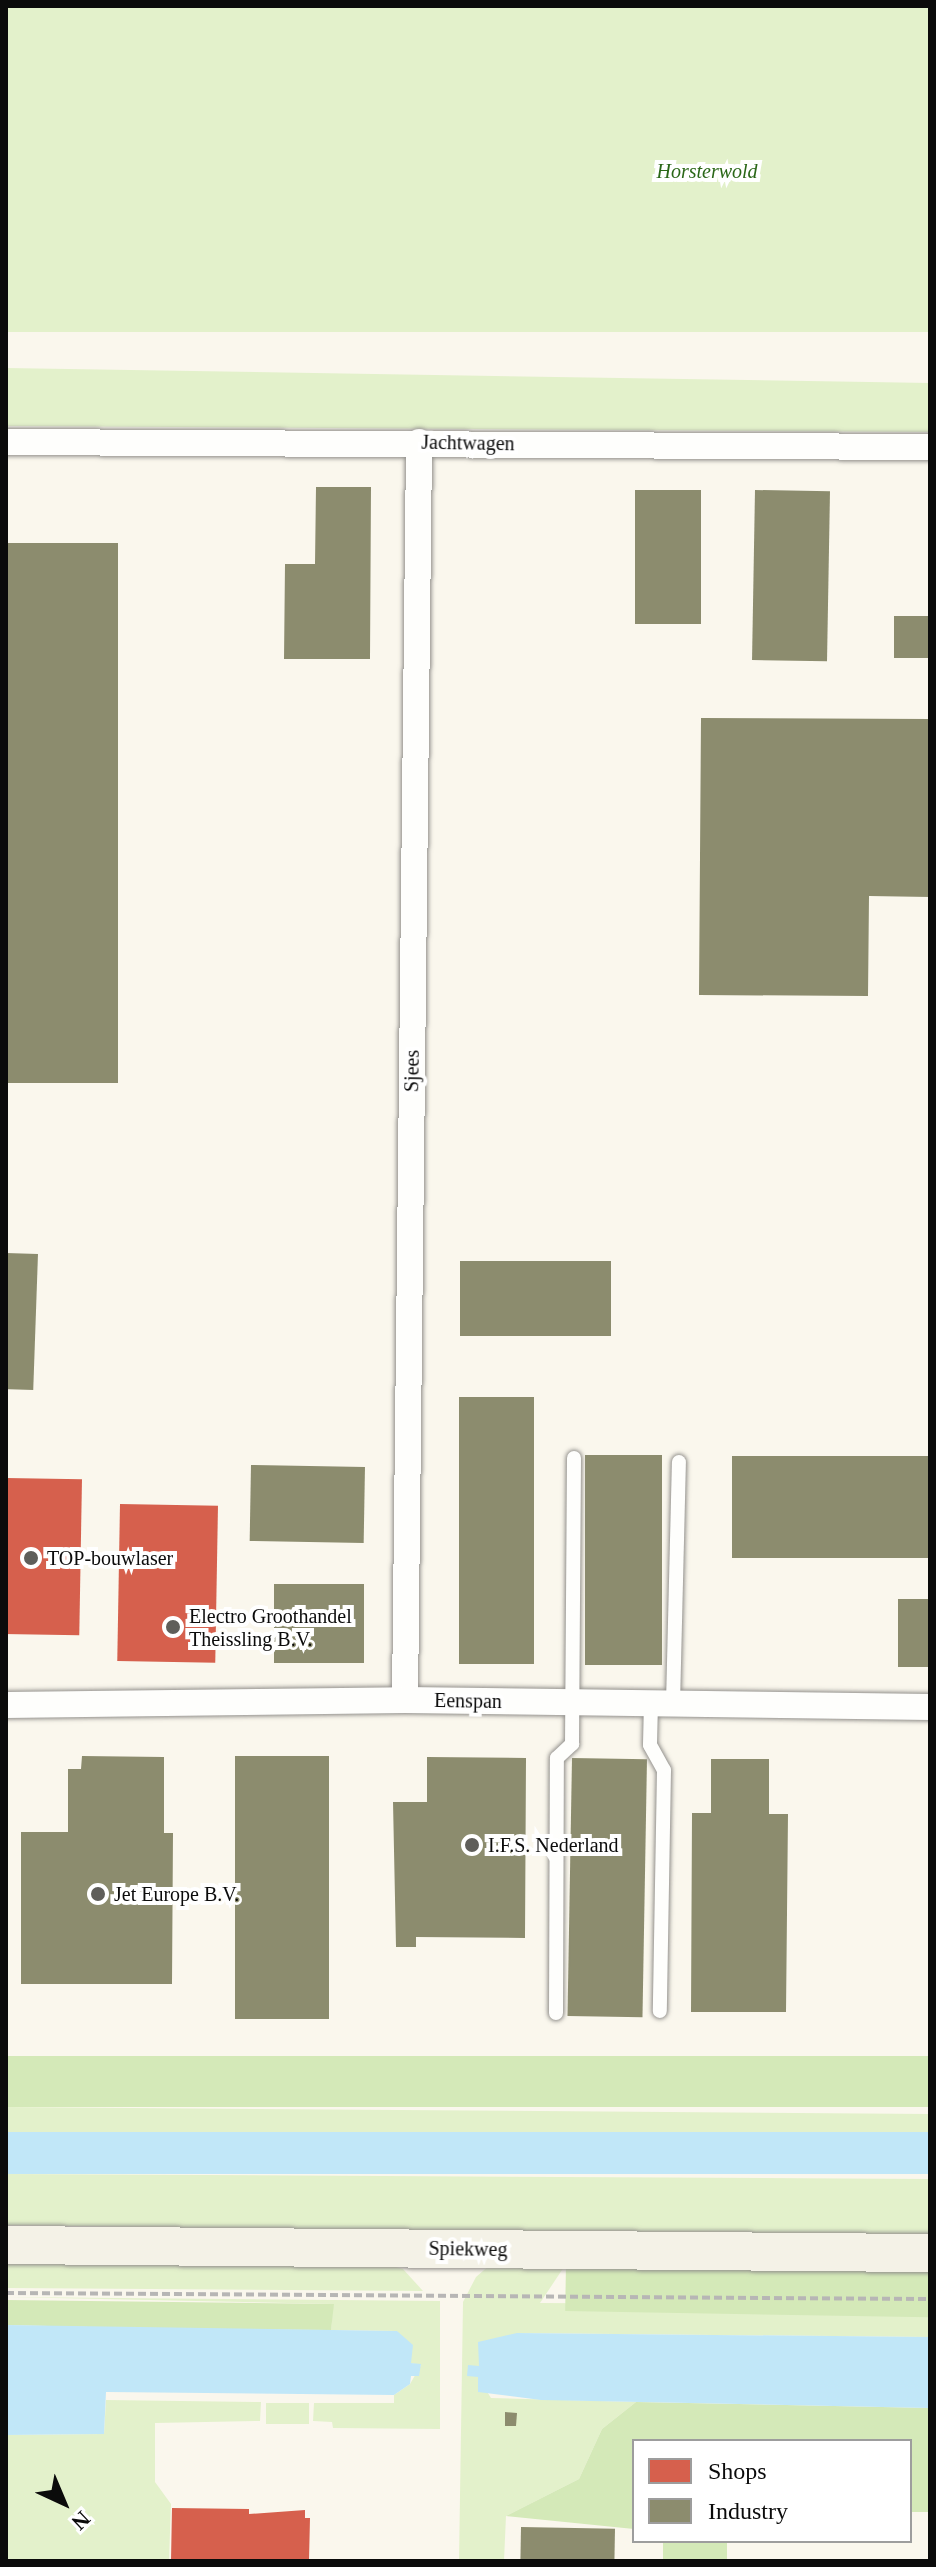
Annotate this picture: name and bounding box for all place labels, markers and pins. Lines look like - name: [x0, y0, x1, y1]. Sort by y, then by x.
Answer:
- place label: TOP-bouwlaser: [47, 1546, 173, 1570]
- marker: TOP-bouwlaser: [22, 1549, 40, 1567]
- place label: Electro Groothandel Theissling B.V.: [189, 1604, 352, 1651]
- marker: Electro Groothandel Theissling B.V.: [164, 1618, 182, 1636]
- place label: I.F.S. Nederland: [488, 1833, 619, 1857]
- marker: I.F.S. Nederland: [463, 1836, 481, 1854]
- place label: Jet Europe B.V.: [114, 1882, 239, 1906]
- marker: Jet Europe B.V.: [89, 1885, 107, 1903]

